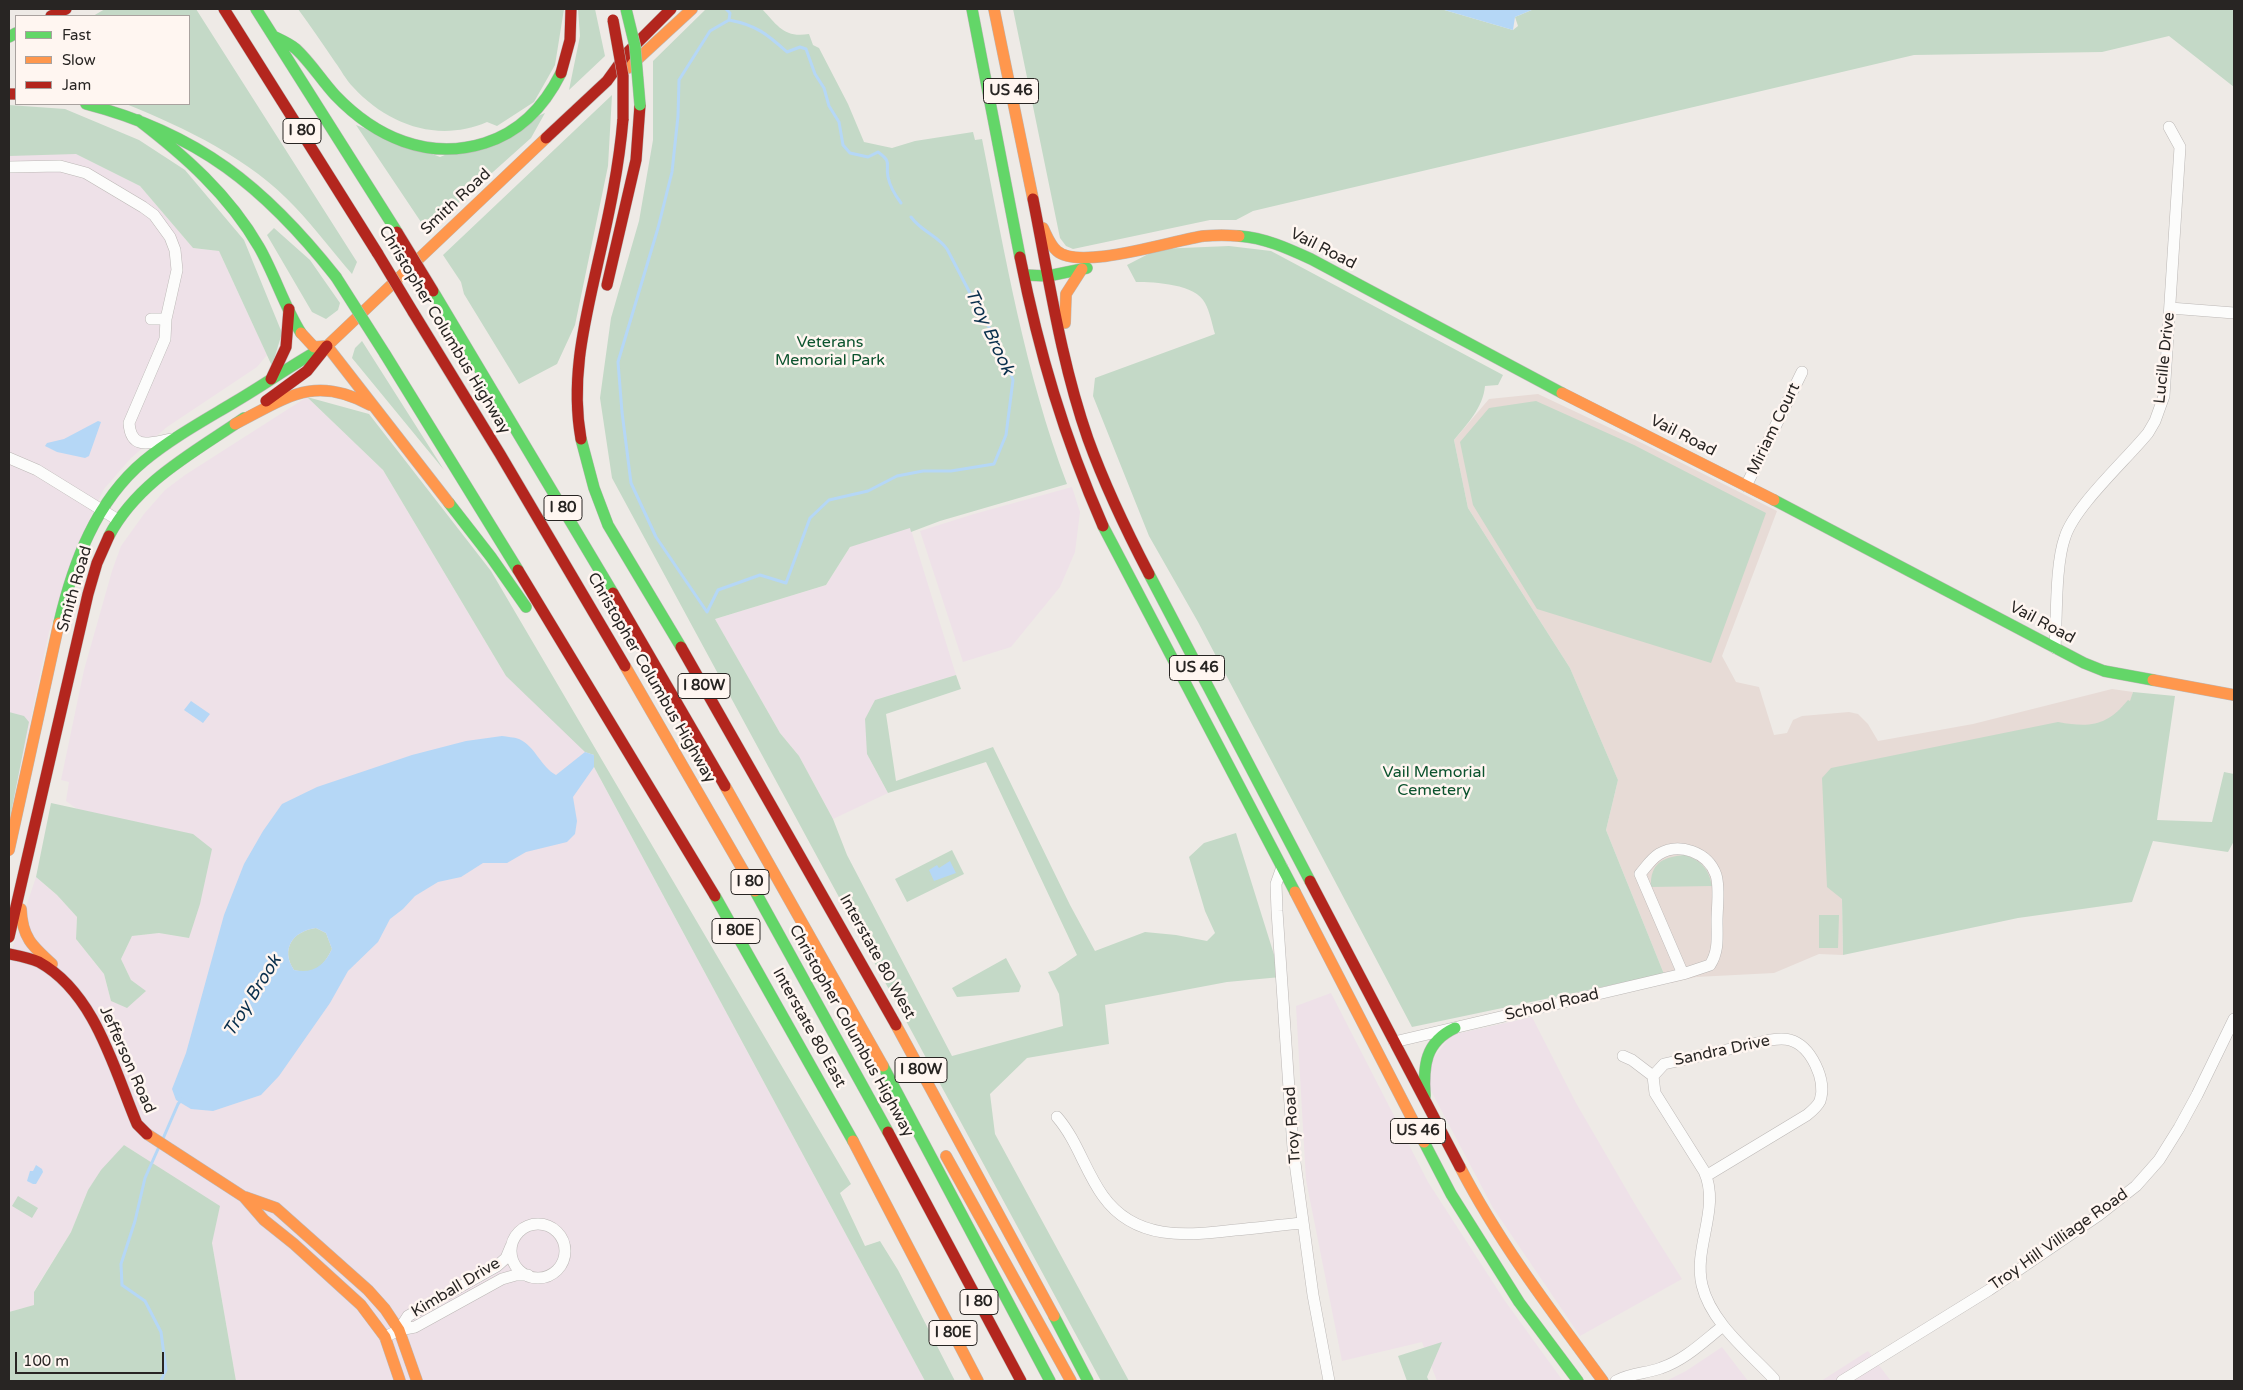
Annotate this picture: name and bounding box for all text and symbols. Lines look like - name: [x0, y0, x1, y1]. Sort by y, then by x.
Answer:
- legend: [15, 15, 190, 105]
- text: Fast: [62, 26, 91, 44]
- text: Slow: [62, 51, 96, 69]
- text: Jam: [62, 76, 91, 94]
- road number: US 46: [984, 78, 1038, 104]
- road number: I 80: [283, 118, 321, 144]
- street label: Smith Road: [417, 165, 495, 239]
- street label: Christopher Columbus Highway: [374, 222, 514, 438]
- street label: Vail Road: [1287, 224, 1359, 274]
- water label: Troy Brook: [960, 286, 1018, 378]
- street label: Lucille Drive: [2151, 311, 2179, 405]
- park label: Veterans Memorial Park: [775, 333, 885, 371]
- street label: Miriam Court: [1743, 380, 1805, 478]
- street label: Vail Road: [1647, 411, 1719, 461]
- road number: I 80: [544, 496, 582, 520]
- street label: Smith Road: [54, 544, 96, 634]
- street label: Christopher Columbus Highway: [583, 569, 719, 787]
- street label: Vail Road: [2006, 598, 2078, 648]
- road number: US 46: [1170, 656, 1224, 680]
- road number: I 80W: [678, 674, 730, 698]
- park label: Vail Memorial Cemetery: [1382, 763, 1486, 801]
- road number: I 80: [731, 870, 769, 894]
- street label: Interstate 80 West: [835, 891, 919, 1023]
- road number: I 80E: [712, 918, 760, 944]
- street label: Christopher Columbus Highway: [784, 921, 918, 1141]
- water label: Troy Brook: [219, 951, 287, 1041]
- street label: Interstate 80 East: [768, 965, 850, 1091]
- street label: School Road: [1503, 985, 1601, 1025]
- street label: Jefferson Road: [95, 1004, 159, 1116]
- street label: Sandra Drive: [1672, 1031, 1772, 1071]
- road number: I 80W: [895, 1058, 947, 1082]
- street label: Troy Road: [1281, 1086, 1305, 1164]
- road number: US 46: [1390, 1118, 1446, 1144]
- street label: Troy Hill Villiage Road: [1986, 1185, 2132, 1295]
- street label: Kimball Drive: [408, 1254, 504, 1322]
- road number: I 80: [960, 1290, 998, 1314]
- road number: I 80E: [929, 1320, 977, 1346]
- scale bar: [18, 1342, 166, 1374]
- text: 100 m: [23, 1352, 69, 1370]

